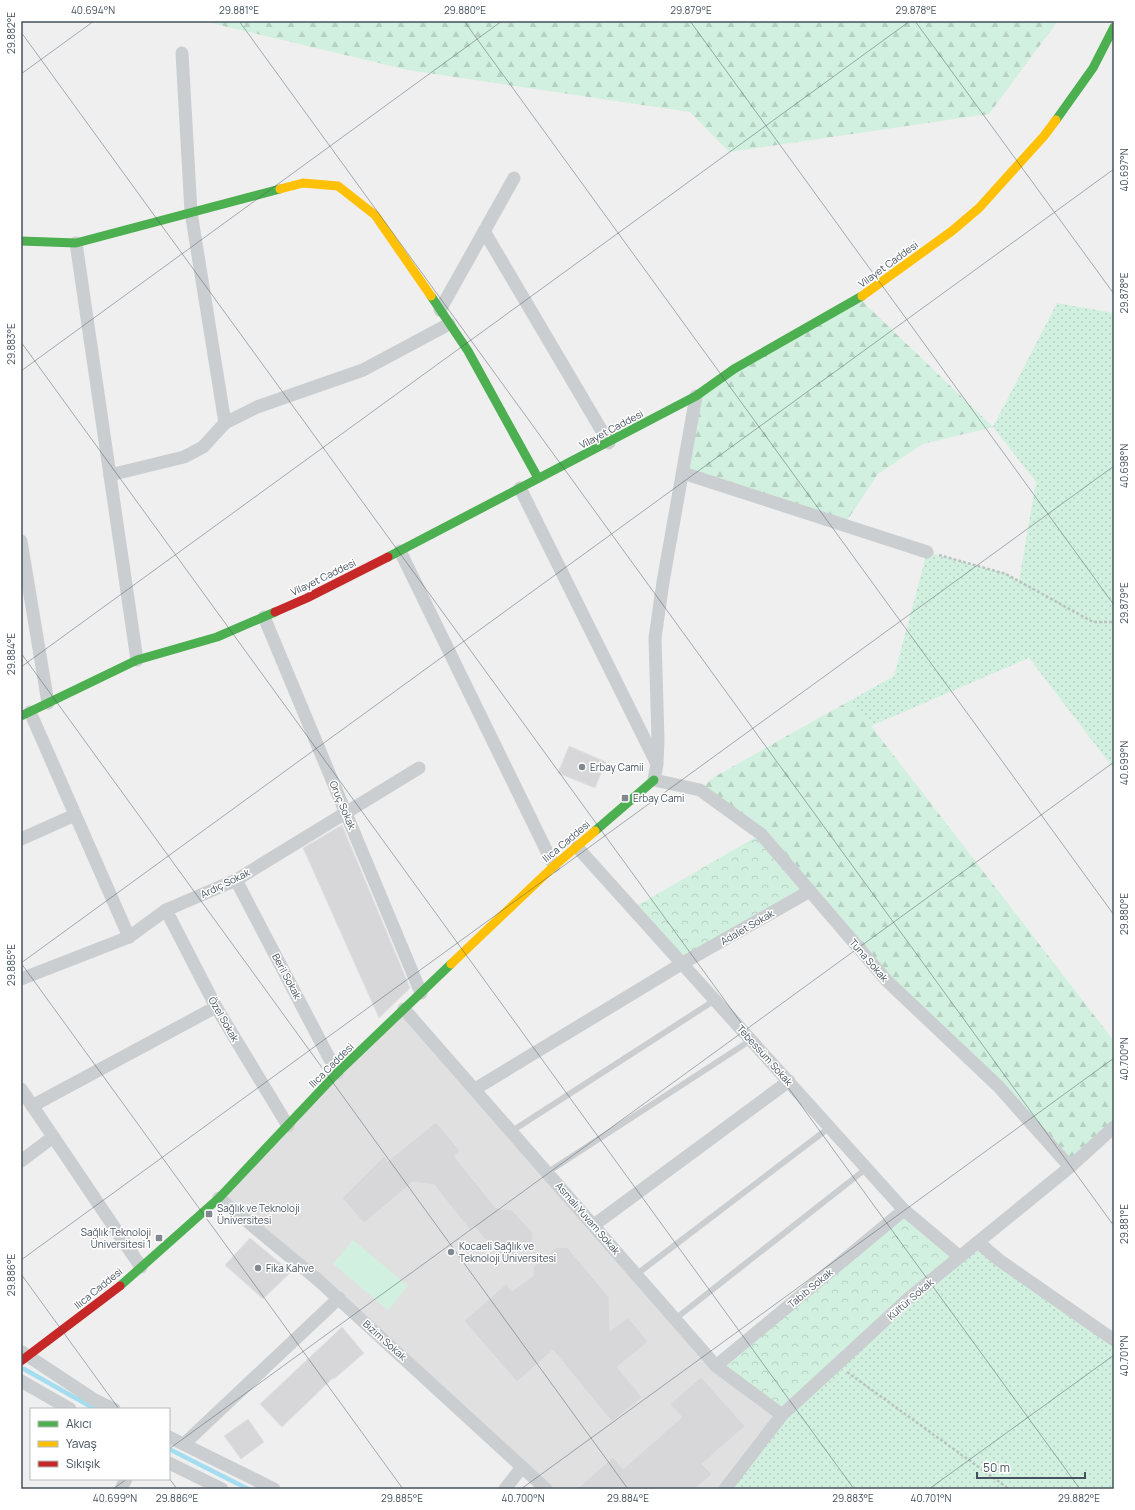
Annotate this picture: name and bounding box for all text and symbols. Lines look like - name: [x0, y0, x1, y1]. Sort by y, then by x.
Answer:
- text: 40.694°N: [71, 3, 115, 17]
- text: 29.881°E: [219, 3, 259, 17]
- text: 29.880°E: [444, 3, 486, 17]
- text: 29.879°E: [670, 3, 712, 17]
- text: 29.878°E: [895, 3, 937, 17]
- text: 29.882°E: [4, 12, 18, 54]
- text: 40.697°N: [1117, 148, 1131, 192]
- street label: Vilayet Caddesi: [855, 238, 921, 290]
- text: 29.878°E: [1117, 272, 1131, 314]
- text: 29.883°E: [4, 323, 18, 365]
- street label: Vilayet Caddesi: [577, 406, 645, 452]
- text: 40.698°N: [1117, 444, 1131, 488]
- street label: Vilayet Caddesi: [288, 555, 358, 599]
- text: 29.879°E: [1117, 582, 1131, 624]
- text: 29.884°E: [4, 633, 18, 675]
- text: 40.699°N: [1117, 741, 1131, 785]
- place label: Erbay Camii: [590, 760, 644, 774]
- marker: Erbay Camii: [577, 762, 587, 772]
- street label: Oruç Sokak: [326, 778, 360, 833]
- place label: Erbay Cami: [633, 791, 684, 805]
- marker: Erbay Cami: [620, 793, 630, 803]
- street label: Ilıca Caddesi: [539, 817, 593, 865]
- street label: Ardıç Sokak: [198, 865, 253, 901]
- text: 29.880°E: [1117, 893, 1131, 935]
- street label: Adalet Sokak: [718, 906, 777, 948]
- street label: Tuna Sokak: [847, 936, 892, 985]
- text: 29.885°E: [4, 944, 18, 986]
- street label: Beril Sokak: [269, 951, 305, 1002]
- street label: Özel Sokak: [205, 994, 243, 1045]
- street label: Tebessüm Sokak: [734, 1022, 797, 1089]
- text: 40.700°N: [1117, 1037, 1131, 1081]
- street label: Ilıca Caddesi: [306, 1040, 356, 1090]
- street label: Asmalı Yuvam Sokak: [553, 1179, 624, 1258]
- place label: Sağlık ve Teknoloji Üniversitesi: [217, 1201, 300, 1227]
- text: 29.881°E: [1117, 1204, 1131, 1244]
- marker: Sağlık ve Teknoloji Üniversitesi: [204, 1209, 214, 1219]
- place label: Sağlık Teknoloji Üniversitesi 1: [81, 1225, 151, 1251]
- marker: Sağlık Teknoloji Üniversitesi 1: [154, 1233, 164, 1243]
- place label: Kocaeli Sağlık ve Teknoloji Üniversitesi: [459, 1239, 556, 1265]
- marker: Kocaeli Sağlık ve Teknoloji Üniversitesi: [446, 1247, 456, 1257]
- text: 29.886°E: [4, 1254, 18, 1296]
- place label: Fika Kahve: [266, 1261, 314, 1275]
- marker: Fika Kahve: [253, 1263, 263, 1273]
- street label: Ilıca Caddesi: [71, 1264, 125, 1312]
- street label: Tabib Sokak: [785, 1264, 836, 1311]
- street label: Kültür Sokak: [884, 1274, 937, 1323]
- street label: Bizim Sokak: [360, 1317, 411, 1364]
- text: 40.701°N: [1117, 1335, 1131, 1376]
- legend: [30, 1408, 170, 1480]
- text: Akıcı: [66, 1415, 92, 1432]
- text: Yavaş: [66, 1435, 97, 1452]
- scale bar: [977, 1454, 1085, 1480]
- text: Sıkışık: [66, 1455, 101, 1472]
- text: 50 m: [983, 1459, 1010, 1476]
- text: 40.699°N: [93, 1491, 137, 1505]
- text: 29.886°E: [156, 1491, 198, 1505]
- text: 29.885°E: [381, 1491, 423, 1505]
- text: 40.700°N: [501, 1491, 545, 1505]
- text: 29.884°E: [607, 1491, 649, 1505]
- text: 29.883°E: [832, 1491, 874, 1505]
- text: 40.701°N: [911, 1491, 952, 1505]
- text: 29.882°E: [1058, 1491, 1100, 1505]

